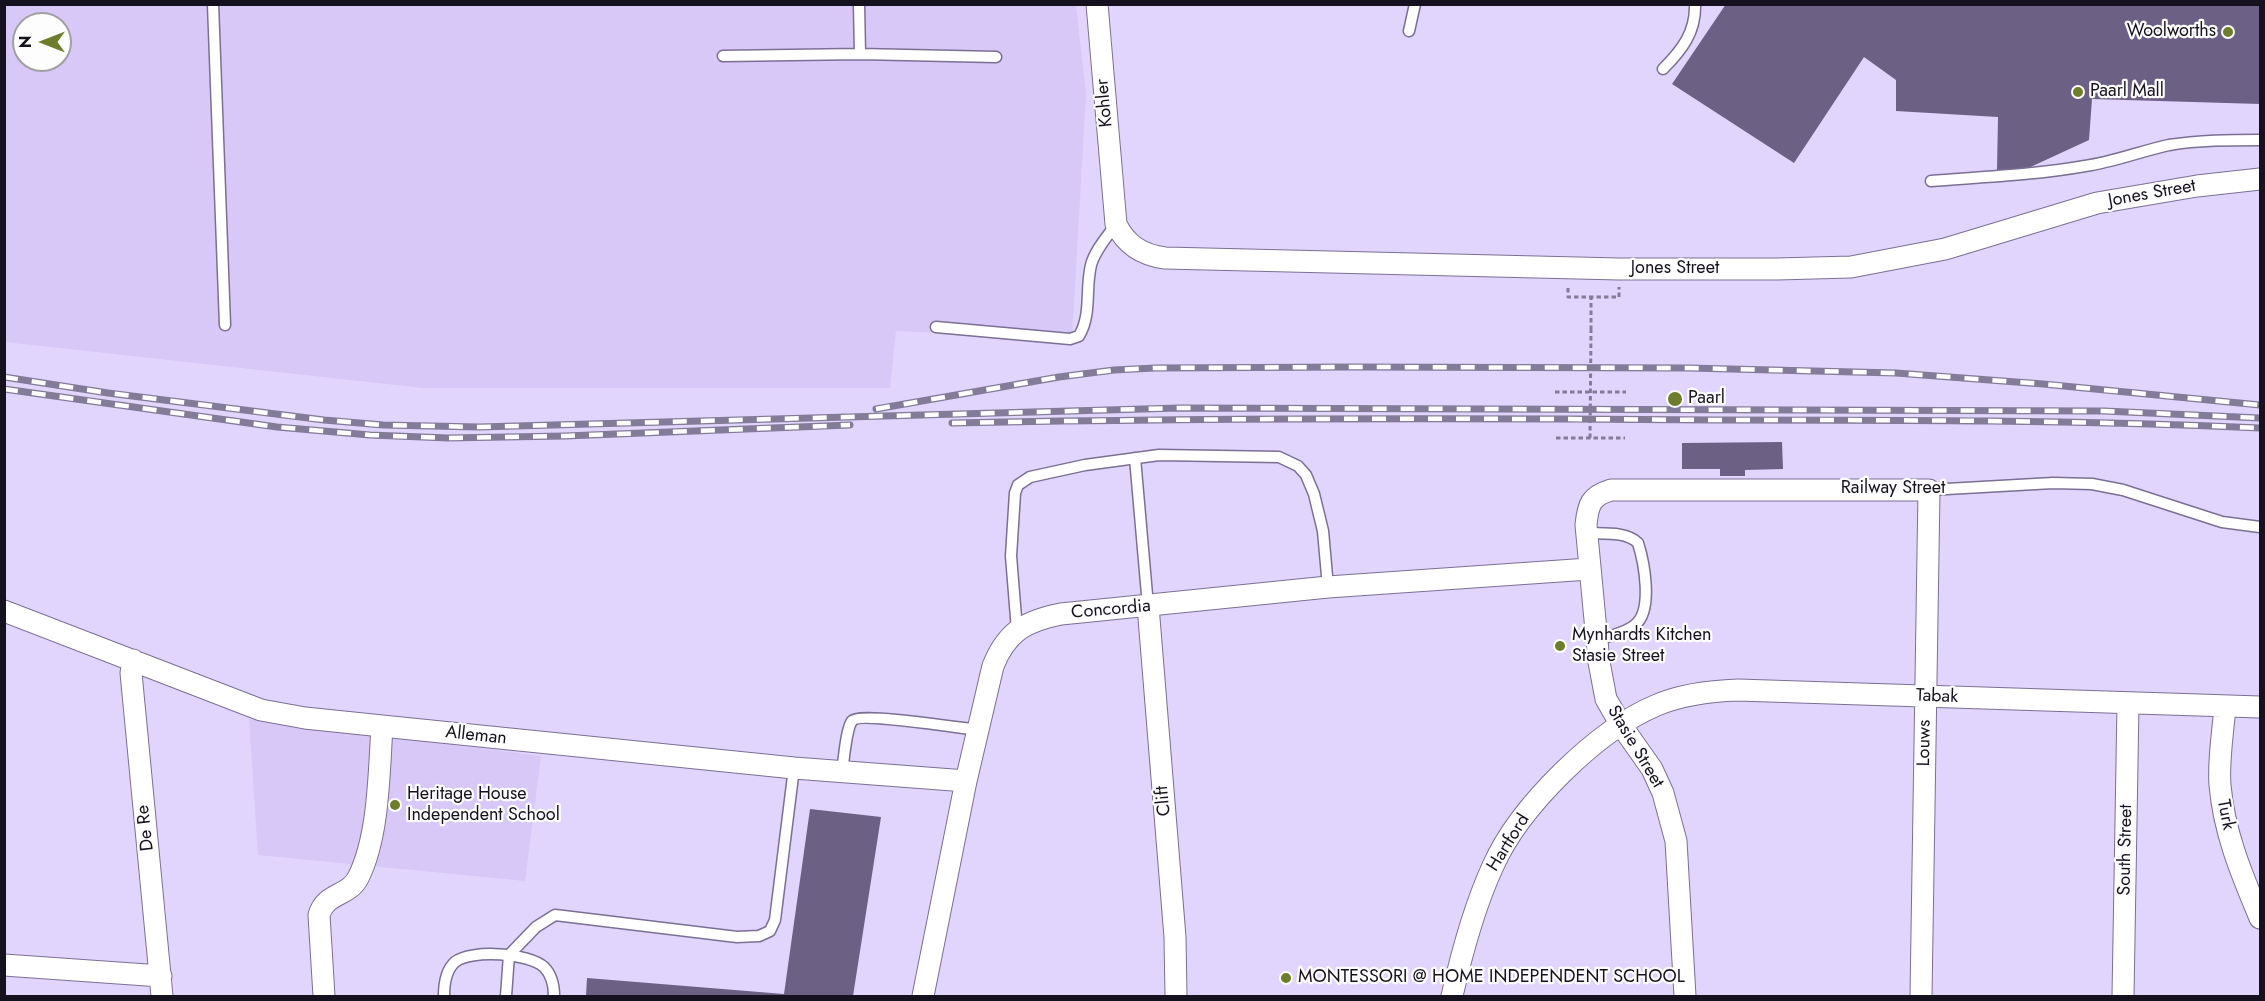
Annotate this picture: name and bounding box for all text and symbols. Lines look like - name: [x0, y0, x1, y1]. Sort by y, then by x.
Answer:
- north arrow: [12, 12, 72, 72]
- place label: Woolworths: [2127, 21, 2216, 43]
- marker: Woolworths: [2221, 25, 2235, 39]
- text: N: [14, 36, 37, 48]
- street label: Kohler: [1092, 78, 1118, 128]
- place label: Paarl Mall: [2090, 81, 2164, 103]
- marker: Paarl Mall: [2071, 85, 2085, 99]
- street label: Jones Street: [2107, 176, 2197, 212]
- street label: Jones Street: [1631, 258, 1719, 280]
- place label: Paarl: [1688, 388, 1725, 410]
- marker: Paarl: [1666, 390, 1684, 408]
- street label: Railway Street: [1841, 478, 1945, 500]
- street label: Concordia: [1070, 596, 1152, 624]
- place label: Mynhardts Kitchen Stasie Street: [1572, 625, 1711, 668]
- marker: Mynhardts Kitchen Stasie Street: [1553, 639, 1567, 653]
- street label: Tabak: [1916, 685, 1958, 709]
- street label: Stasie Street: [1602, 702, 1668, 792]
- street label: Louws: [1914, 719, 1936, 767]
- street label: Alleman: [444, 722, 508, 750]
- place label: Heritage House Independent School: [407, 784, 560, 826]
- street label: Clift: [1152, 785, 1176, 817]
- marker: Heritage House Independent School: [388, 798, 402, 812]
- street label: Turk: [2211, 798, 2239, 832]
- street label: De Re: [133, 804, 159, 852]
- street label: South Street: [2114, 804, 2138, 896]
- street label: Hartford: [1483, 810, 1535, 876]
- place label: MONTESSORI @ HOME INDEPENDENT SCHOOL: [1298, 967, 1685, 989]
- marker: MONTESSORI @ HOME INDEPENDENT SCHOOL: [1279, 971, 1293, 985]

